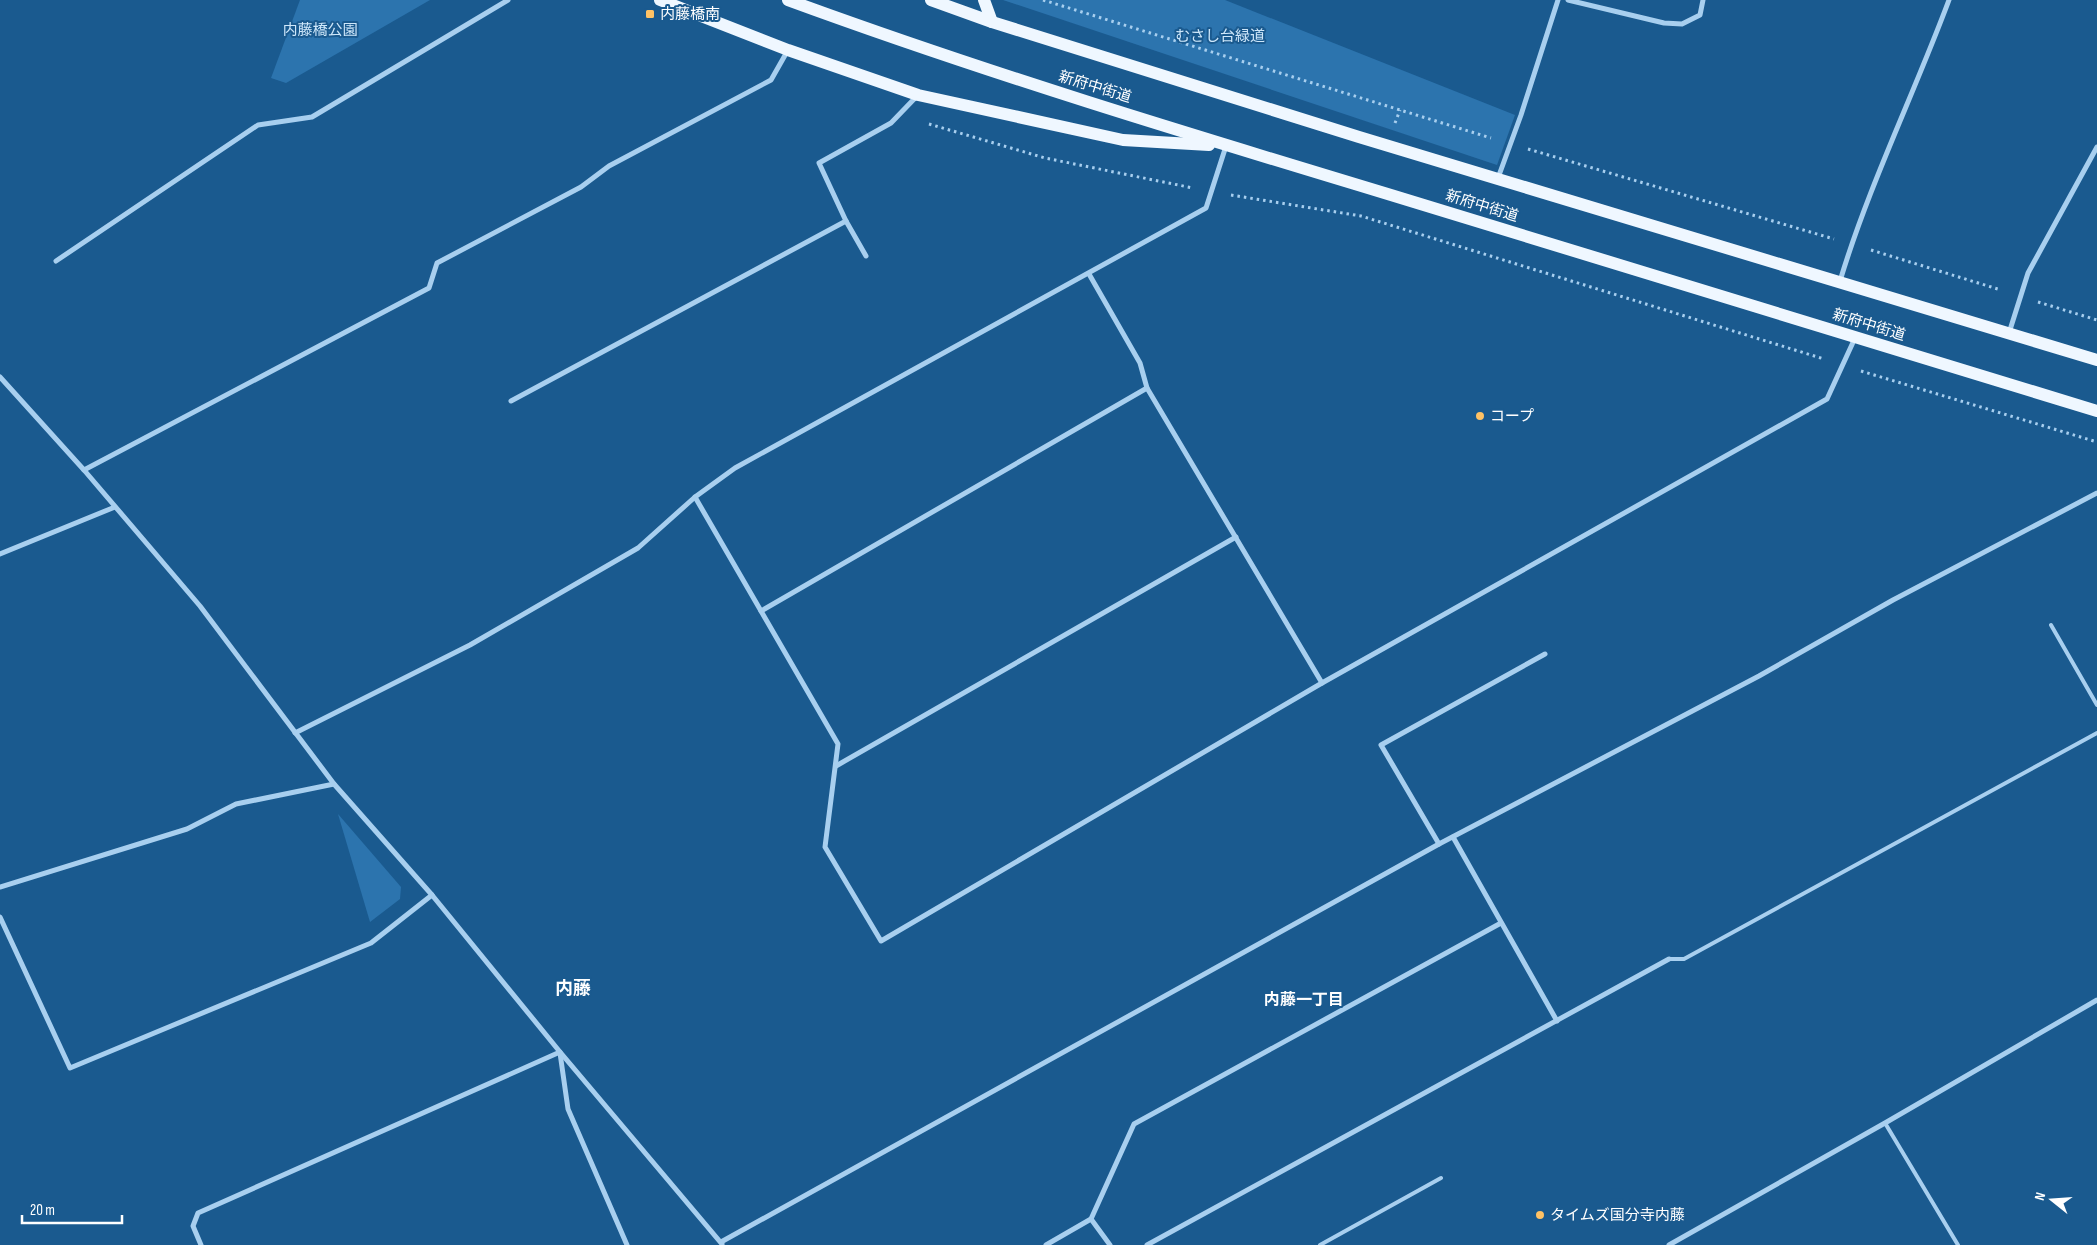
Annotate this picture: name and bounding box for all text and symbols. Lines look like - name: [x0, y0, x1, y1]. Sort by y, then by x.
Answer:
- place label: 内藤橋南: [660, 5, 720, 24]
- marker: 内藤橋南: [644, 8, 656, 20]
- park label: 内藤橋公園: [282, 21, 358, 40]
- park label: むさし台緑道: [1175, 27, 1265, 46]
- street label: 新府中街道: [1056, 67, 1134, 107]
- street label: 新府中街道: [1443, 186, 1521, 226]
- street label: 新府中街道: [1830, 305, 1908, 345]
- place label: コープ: [1490, 407, 1534, 426]
- marker: コープ: [1474, 410, 1486, 422]
- district label: 内藤: [555, 978, 591, 999]
- district label: 内藤一丁目: [1264, 991, 1344, 1010]
- north arrow: [2027, 1175, 2077, 1225]
- text: N: [2031, 1190, 2049, 1202]
- scale bar: [22, 1192, 122, 1224]
- text: 20 m: [30, 1201, 55, 1220]
- place label: タイムズ国分寺内藤: [1550, 1206, 1685, 1225]
- marker: タイムズ国分寺内藤: [1534, 1209, 1546, 1221]

